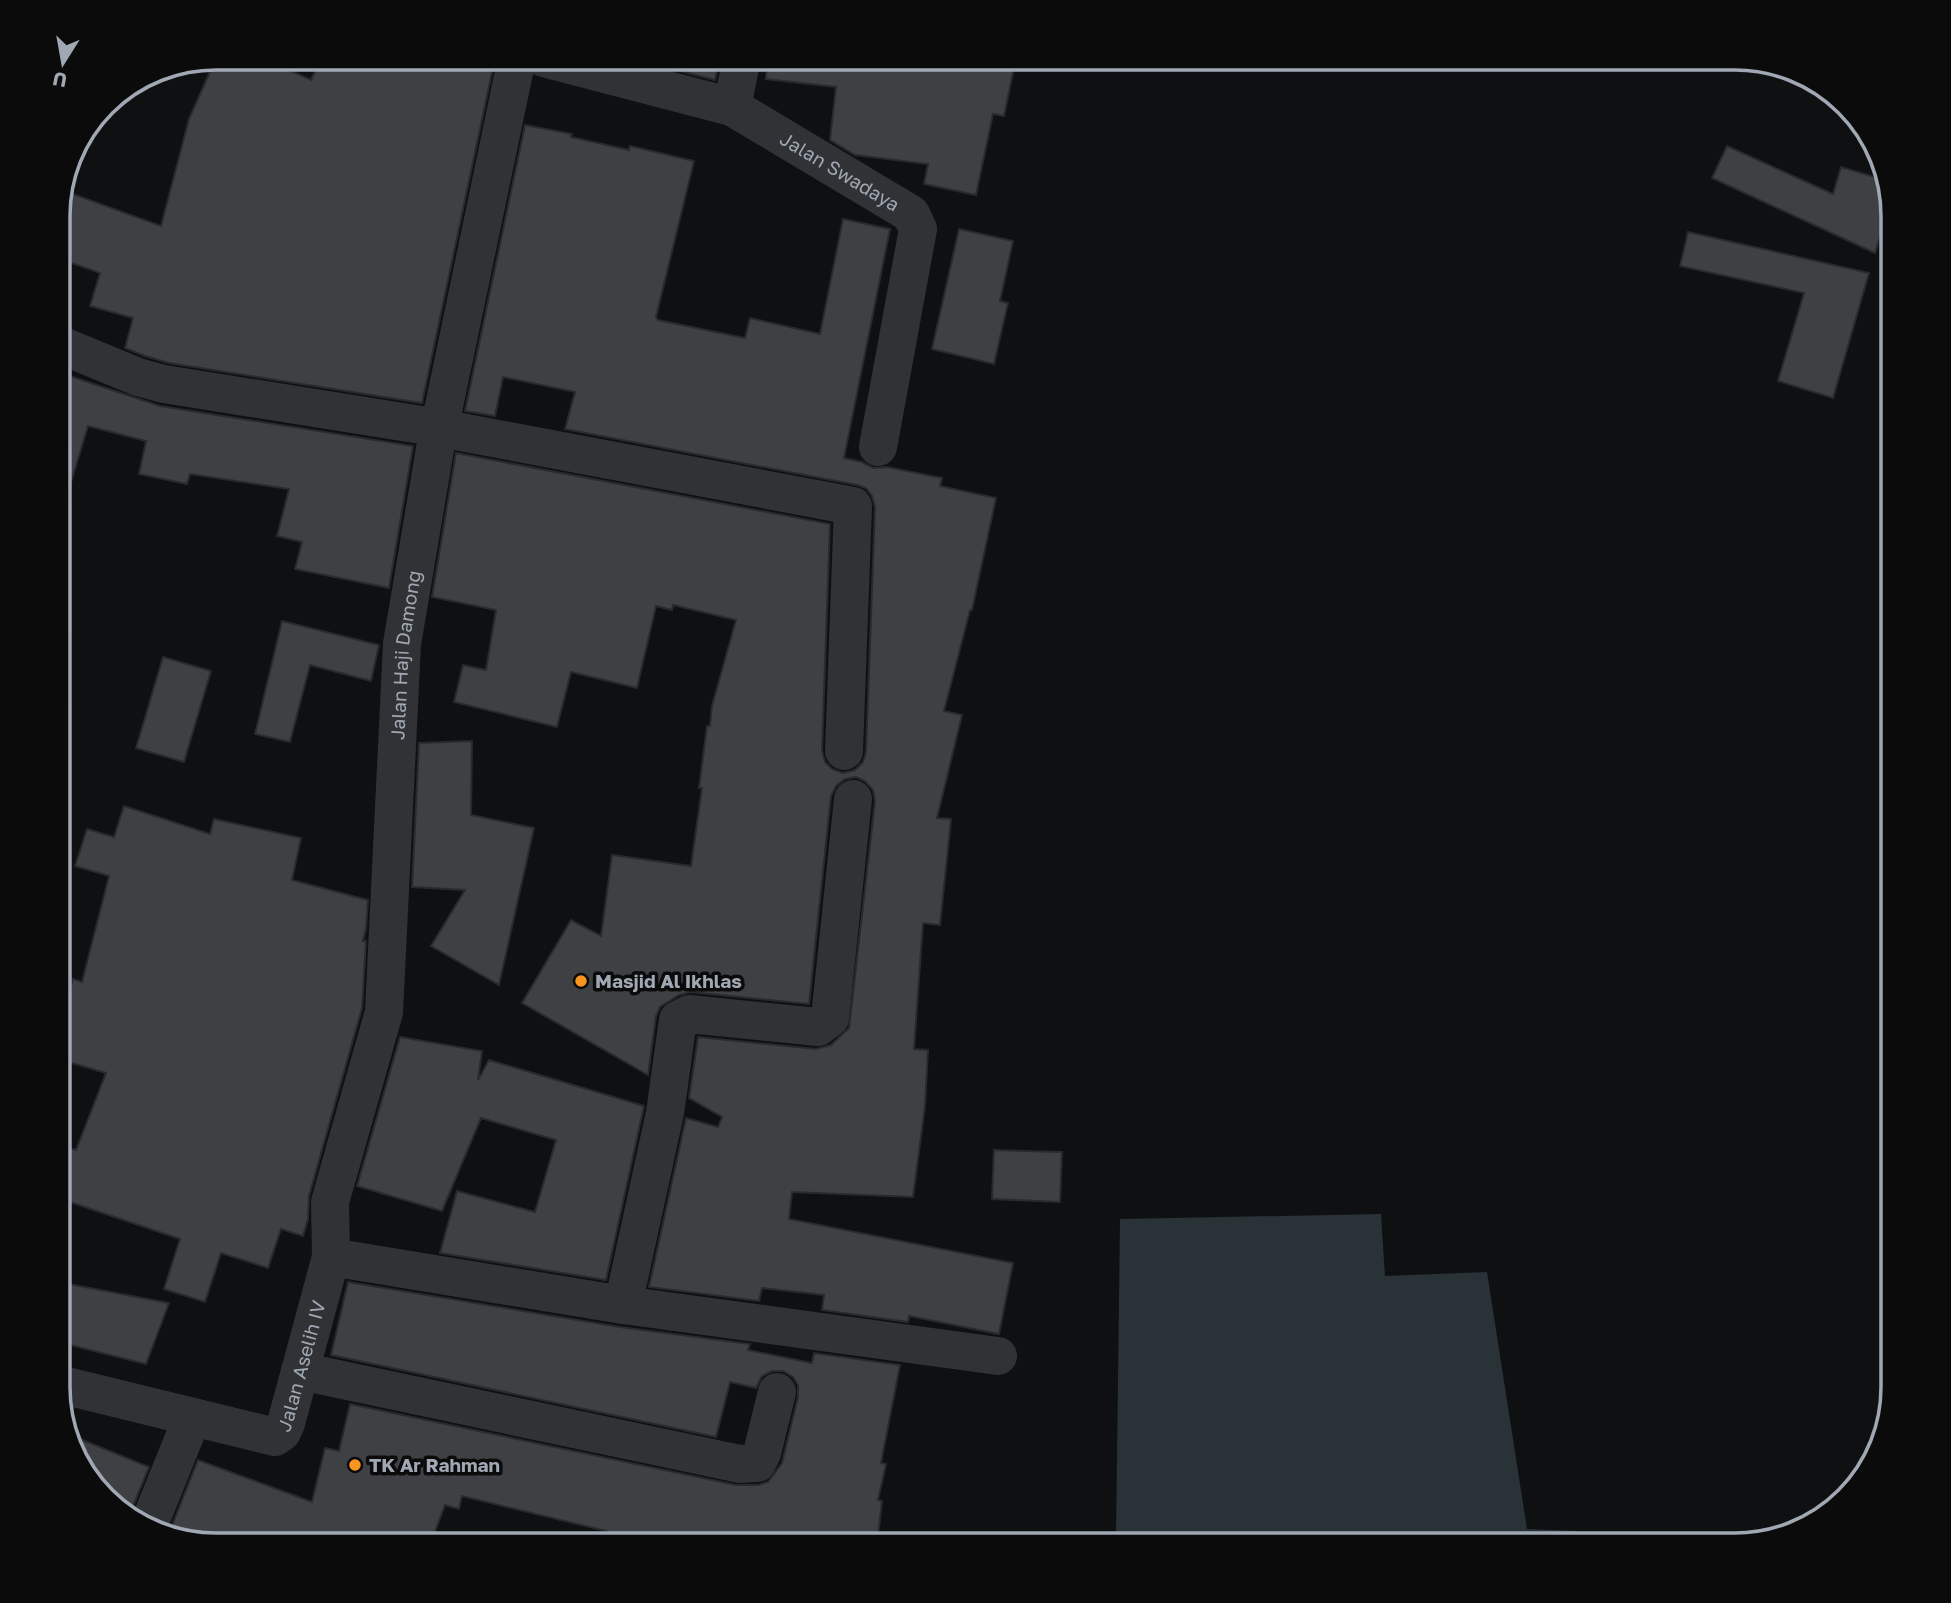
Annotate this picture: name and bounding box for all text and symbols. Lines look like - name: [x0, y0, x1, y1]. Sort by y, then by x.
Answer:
- north arrow: [28, 28, 98, 98]
- text: U: [51, 68, 69, 93]
- street label: Jalan Swadaya: [776, 127, 904, 216]
- street label: Jalan Haji Damong: [385, 569, 425, 740]
- place label: Masjid Al Ikhlas: [595, 969, 742, 992]
- marker: Masjid Al Ikhlas: [573, 973, 589, 989]
- street label: Jalan Aselih IV: [272, 1297, 330, 1435]
- place label: TK Ar Rahman: [369, 1453, 500, 1476]
- marker: TK Ar Rahman: [347, 1457, 363, 1473]

